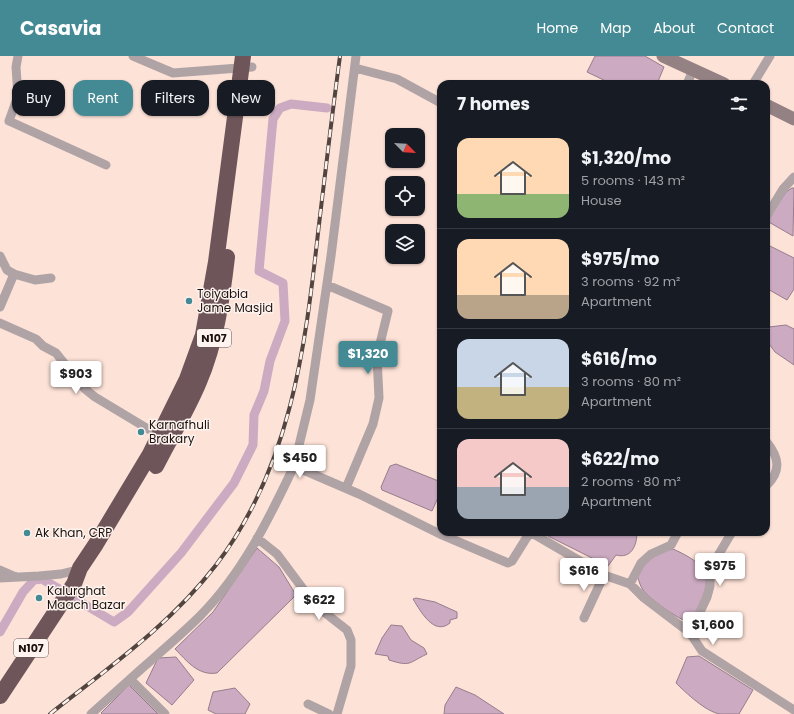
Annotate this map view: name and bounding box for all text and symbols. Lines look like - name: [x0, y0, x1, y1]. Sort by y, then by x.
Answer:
- text: Casavia: [20, 15, 101, 42]
- text: Home: [536, 18, 578, 38]
- text: Map: [600, 18, 631, 38]
- text: About: [653, 18, 695, 38]
- text: Contact: [717, 18, 774, 38]
- chip: Buy: [12, 80, 65, 116]
- chip: Rent: [73, 80, 133, 116]
- chip: Filters: [141, 80, 209, 116]
- chip: New: [217, 80, 275, 116]
- text: 7 homes: [457, 92, 530, 116]
- icon: filters: [728, 93, 750, 115]
- north arrow: [385, 128, 425, 168]
- map controls: [385, 128, 425, 264]
- text: $1,320/mo: [581, 146, 671, 170]
- icon: home: [489, 154, 537, 202]
- text: 5 rooms · 143 m²: [581, 171, 685, 190]
- button: locate: [385, 176, 425, 216]
- text: House: [581, 191, 621, 210]
- button: layers: [385, 224, 425, 264]
- text: $975/mo: [581, 247, 659, 271]
- icon: home: [489, 255, 537, 303]
- text: 3 rooms · 92 m²: [581, 272, 680, 291]
- place label: Toiyabia Jame Masjid: [197, 285, 273, 316]
- text: Apartment: [581, 292, 651, 311]
- marker: Toiyabia Jame Masjid: [184, 296, 194, 306]
- road number: N107: [197, 329, 231, 347]
- pin: $1,320: [335, 341, 401, 375]
- text: $1,320: [348, 344, 388, 363]
- text: $616/mo: [581, 347, 657, 371]
- icon: home: [489, 355, 537, 403]
- pin: $903: [52, 361, 100, 395]
- text: $903: [60, 364, 92, 383]
- text: 3 rooms · 80 m²: [581, 372, 681, 391]
- text: Apartment: [581, 392, 651, 411]
- place label: Karnafhuli Brakary: [149, 416, 210, 447]
- marker: Karnafhuli Brakary: [136, 427, 146, 437]
- pin: $450: [276, 445, 324, 479]
- text: $622/mo: [581, 447, 659, 471]
- text: $450: [283, 448, 317, 467]
- icon: home: [489, 455, 537, 503]
- text: 2 rooms · 80 m²: [581, 472, 681, 491]
- text: Apartment: [581, 492, 651, 511]
- place label: Ak Khan, CRP: [35, 524, 112, 541]
- marker: Ak Khan, CRP: [22, 528, 32, 538]
- pin: $975: [696, 553, 744, 587]
- text: $975: [704, 556, 736, 575]
- pin: $616: [560, 558, 608, 592]
- text: $616: [569, 561, 599, 580]
- place label: Kalurghat Maach Bazar: [47, 582, 126, 613]
- pin: $622: [295, 587, 343, 621]
- text: $622: [303, 590, 335, 609]
- marker: Kalurghat Maach Bazar: [34, 593, 44, 603]
- pin: $1,600: [680, 612, 746, 646]
- text: $1,600: [692, 615, 734, 634]
- road number: N107: [14, 639, 48, 657]

